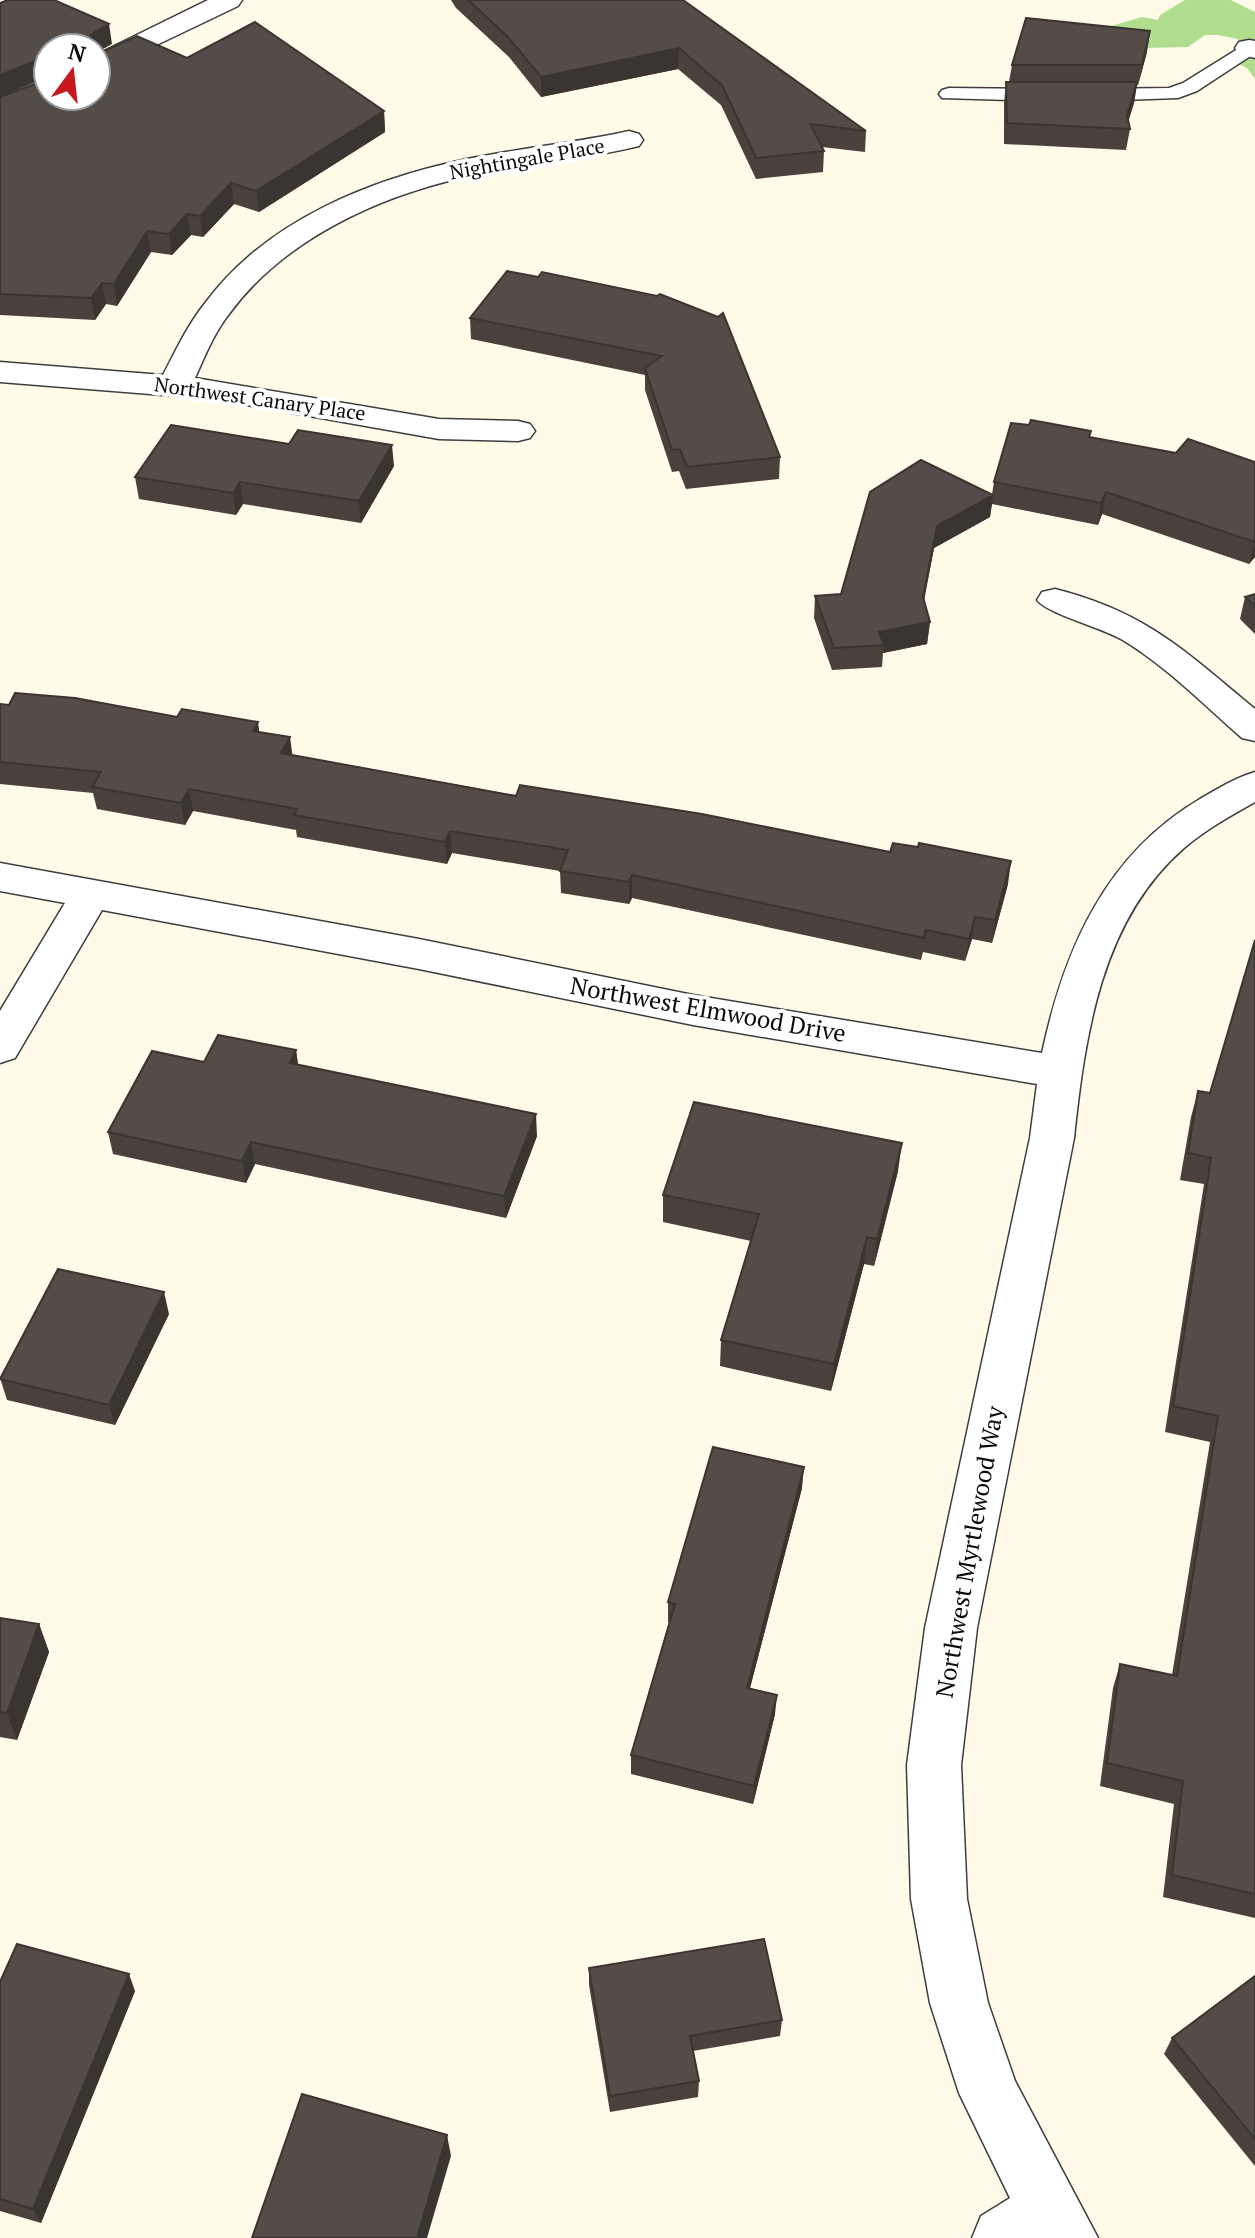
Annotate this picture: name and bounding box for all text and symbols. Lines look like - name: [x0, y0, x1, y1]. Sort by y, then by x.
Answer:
- north arrow: [32, 32, 112, 112]
- text: N: [65, 36, 89, 68]
- street label: Nightingale Place: [447, 132, 607, 185]
- street label: Northwest Canary Place: [153, 370, 367, 427]
- street label: Northwest Elmwood Drive: [568, 969, 849, 1049]
- street label: Northwest Myrtlewood Way: [928, 1403, 1011, 1700]

